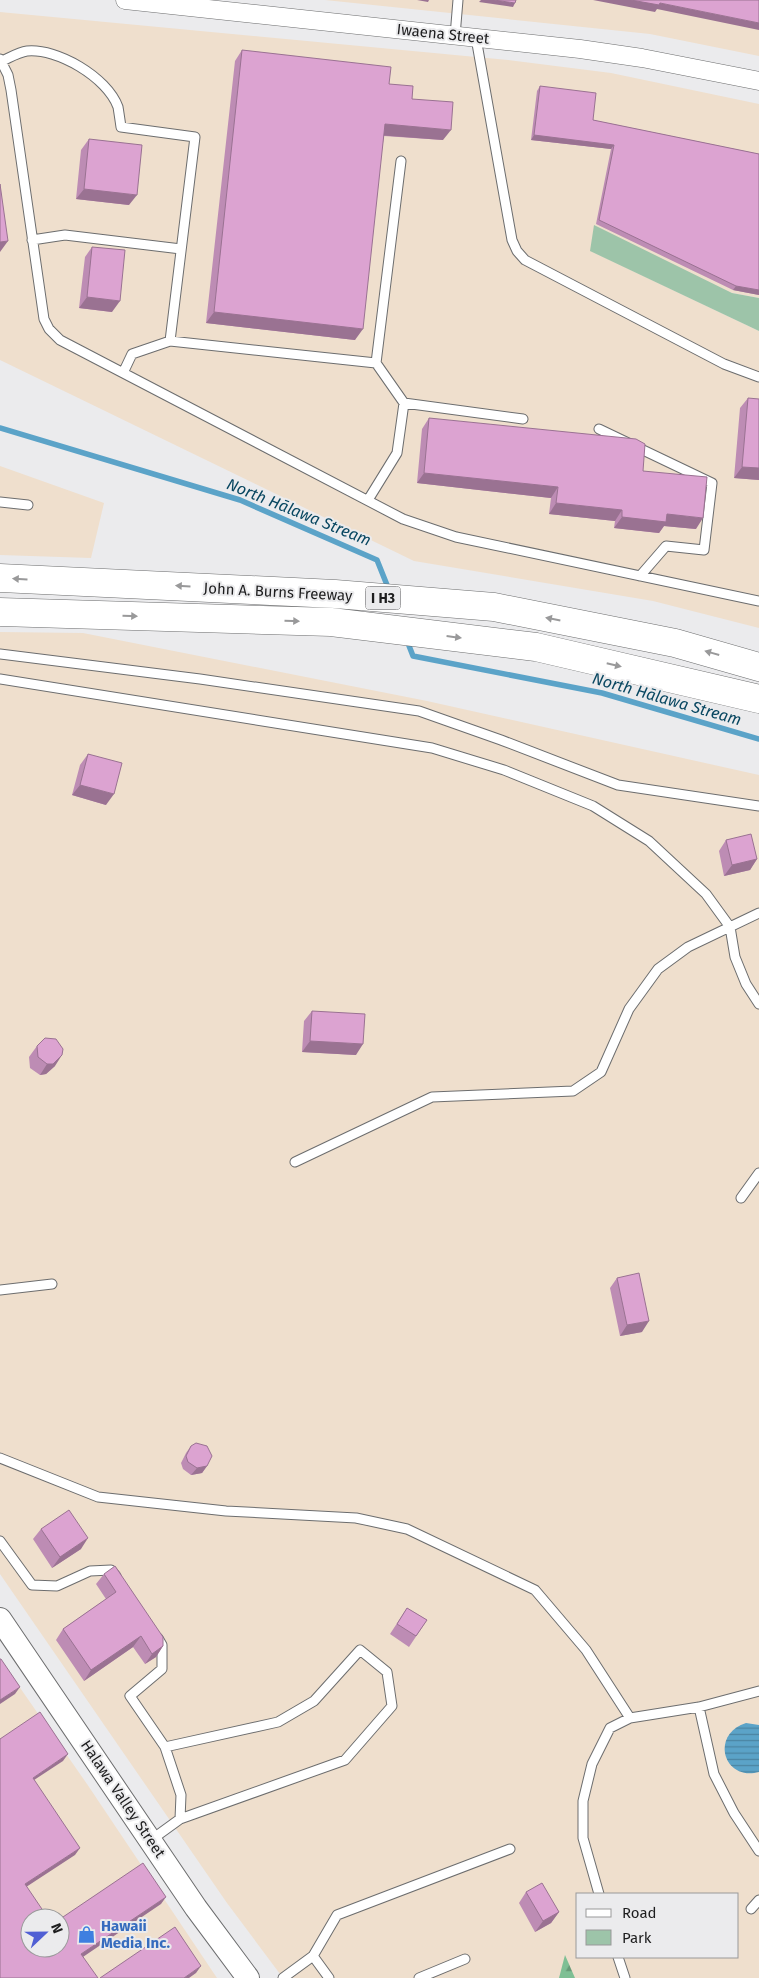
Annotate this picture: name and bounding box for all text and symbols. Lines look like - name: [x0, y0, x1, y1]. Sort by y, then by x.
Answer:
- street label: Iwaena Street: [396, 20, 491, 48]
- water label: North Hālawa Stream: [224, 474, 374, 550]
- one-way arrow: [12, 575, 28, 583]
- street label: John A. Burns Freeway: [203, 579, 353, 605]
- one-way arrow: [175, 582, 191, 590]
- road number: I H3: [366, 586, 400, 610]
- one-way arrow: [122, 612, 138, 620]
- one-way arrow: [546, 615, 561, 623]
- one-way arrow: [285, 617, 301, 625]
- one-way arrow: [446, 633, 462, 641]
- one-way arrow: [705, 649, 720, 657]
- one-way arrow: [606, 661, 621, 669]
- water label: North Hālawa Stream: [590, 669, 744, 729]
- street label: Halawa Valley Street: [77, 1737, 169, 1862]
- legend: [576, 1893, 739, 1958]
- text: Road: [622, 1904, 657, 1922]
- north arrow: [20, 1908, 70, 1958]
- place label: Hawaii Media Inc.: [101, 1917, 170, 1952]
- text: N: [47, 1921, 66, 1936]
- shop icon: Hawaii Media Inc.: [77, 1925, 97, 1945]
- text: Park: [622, 1929, 652, 1947]

